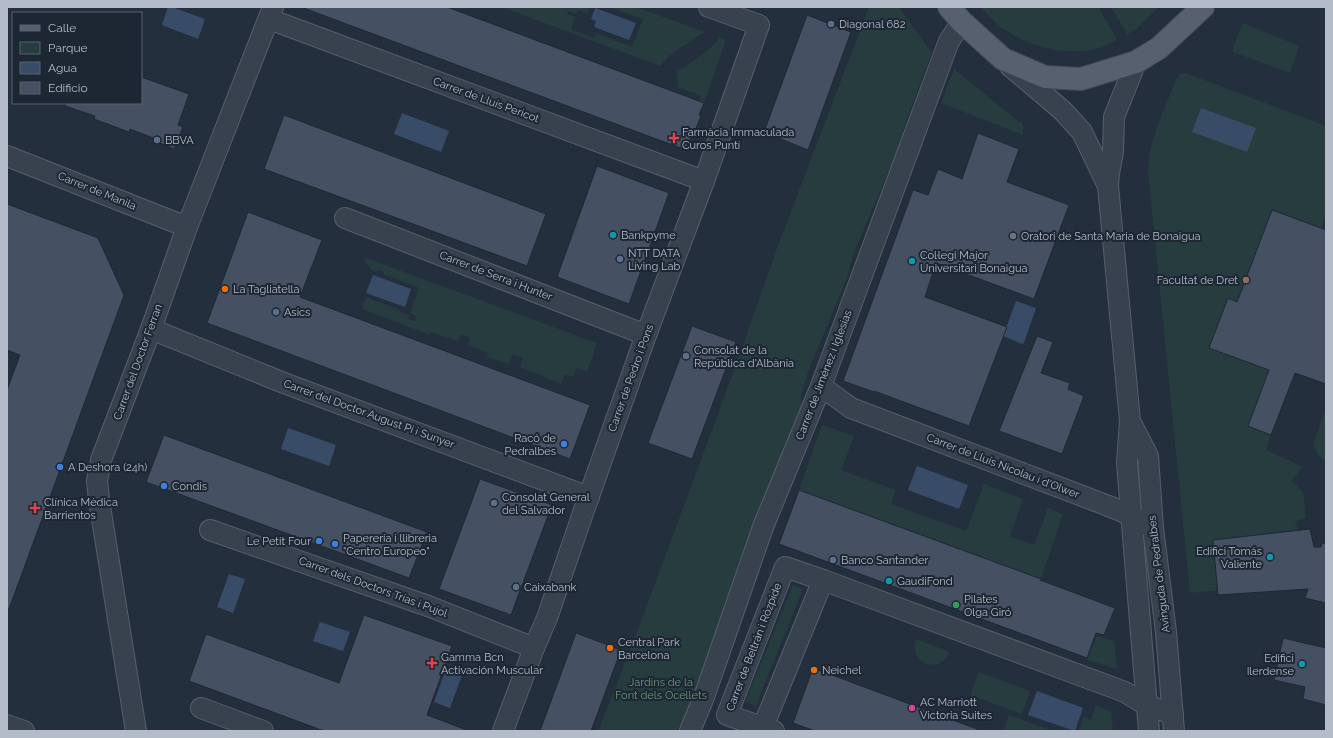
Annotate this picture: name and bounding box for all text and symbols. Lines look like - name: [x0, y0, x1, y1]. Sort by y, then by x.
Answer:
- legend: [12, 12, 142, 104]
- place label: Diagonal 682: [839, 18, 906, 31]
- marker: Diagonal 682: [826, 19, 836, 29]
- text: Calle: [48, 21, 76, 35]
- text: Parque: [48, 41, 88, 55]
- text: Agua: [48, 61, 77, 75]
- street label: Carrer de Lluís Pericot: [431, 75, 541, 125]
- text: Edificio: [48, 81, 88, 95]
- place label: Farmàcia Immaculada Curos Puntí: [682, 126, 794, 152]
- marker: Farmàcia Immaculada Curos Puntí: [669, 133, 679, 143]
- place label: BBVA: [165, 134, 194, 147]
- marker: BBVA: [152, 135, 162, 145]
- street label: Carrer de Manila: [56, 169, 138, 213]
- place label: Bankpyme: [621, 229, 676, 242]
- marker: Bankpyme: [608, 230, 618, 240]
- place label: Oratori de Santa Maria de Bonaigua: [1021, 230, 1201, 243]
- marker: Oratori de Santa Maria de Bonaigua: [1008, 231, 1018, 241]
- place label: NTT DATA Living Lab: [628, 247, 681, 273]
- street label: Carrer de Serra i Hunter: [438, 248, 554, 304]
- place label: Col·legi Major Universitari Bonaigua: [920, 249, 1028, 275]
- marker: NTT DATA Living Lab: [615, 254, 625, 264]
- marker: Col·legi Major Universitari Bonaigua: [907, 256, 917, 266]
- place label: Facultat de Dret: [1157, 274, 1238, 287]
- marker: Facultat de Dret: [1241, 275, 1251, 285]
- place label: La Tagliatella: [233, 283, 300, 296]
- marker: La Tagliatella: [220, 284, 230, 294]
- street label: Carrer del Doctor Ferran: [111, 302, 165, 422]
- place label: Asics: [284, 306, 310, 319]
- marker: Asics: [271, 307, 281, 317]
- street label: Carrer de Jiménez i Iglesias: [793, 308, 855, 442]
- street label: Carrer de Pedro i Pons: [606, 323, 656, 433]
- place label: Consolat de la República d'Albània: [694, 344, 794, 370]
- marker: Consolat de la República d'Albània: [681, 351, 691, 361]
- street label: Carrer del Doctor August Pi i Sunyer: [282, 377, 456, 451]
- street label: Carrer de Lluís Nicolau i d'Olwer: [925, 431, 1081, 501]
- place label: Racó de Pedralbes: [505, 432, 557, 458]
- marker: Racó de Pedralbes: [559, 439, 569, 449]
- place label: A Deshora (24h): [68, 461, 147, 474]
- marker: A Deshora (24h): [55, 462, 65, 472]
- place label: Condis: [172, 480, 207, 493]
- marker: Condis: [159, 481, 169, 491]
- place label: Consolat General del Salvador: [502, 491, 590, 517]
- place label: Clínica Mèdica Barrientos: [44, 496, 118, 522]
- marker: Consolat General del Salvador: [489, 498, 499, 508]
- marker: Clínica Mèdica Barrientos: [29, 502, 41, 514]
- street label: Avinguda de Pedralbes: [1145, 515, 1173, 633]
- place label: Papereria i llibreria "Centro Europeo": [343, 532, 437, 558]
- place label: Le Petit Four: [247, 535, 311, 548]
- marker: Le Petit Four: [314, 536, 324, 546]
- marker: Papereria i llibreria "Centro Europeo": [330, 539, 340, 549]
- place label: Edifici Tomás Valiente: [1196, 545, 1263, 571]
- marker: Edifici Tomás Valiente: [1265, 552, 1275, 562]
- street label: Carrer dels Doctors Trias i Pujol: [297, 554, 449, 620]
- place label: Banco Santander: [841, 554, 928, 567]
- marker: Banco Santander: [828, 555, 838, 565]
- place label: GaudiFond: [897, 575, 953, 588]
- marker: GaudiFond: [884, 576, 894, 586]
- place label: Caixabank: [524, 581, 577, 594]
- street label: Carrer de Beltrán i Rózpide: [724, 581, 785, 713]
- marker: Caixabank: [511, 582, 521, 592]
- place label: Pilates Olga Giró: [964, 593, 1012, 619]
- marker: Pilates Olga Giró: [951, 600, 961, 610]
- place label: Central Park Barcelona: [618, 636, 680, 662]
- marker: Central Park Barcelona: [605, 643, 615, 653]
- place label: Gamma Bcn Activación Muscular: [441, 651, 543, 677]
- place label: Edifici Ilerdense: [1247, 652, 1295, 678]
- marker: Gamma Bcn Activación Muscular: [426, 657, 438, 669]
- marker: Edifici Ilerdense: [1297, 659, 1307, 669]
- place label: Neichel: [822, 664, 861, 677]
- marker: Neichel: [809, 665, 819, 675]
- park label: Jardins de la Font dels Ocellets: [615, 676, 707, 702]
- place label: AC Marriott Victoria Suites: [920, 696, 992, 722]
- marker: AC Marriott Victoria Suites: [907, 703, 917, 713]

